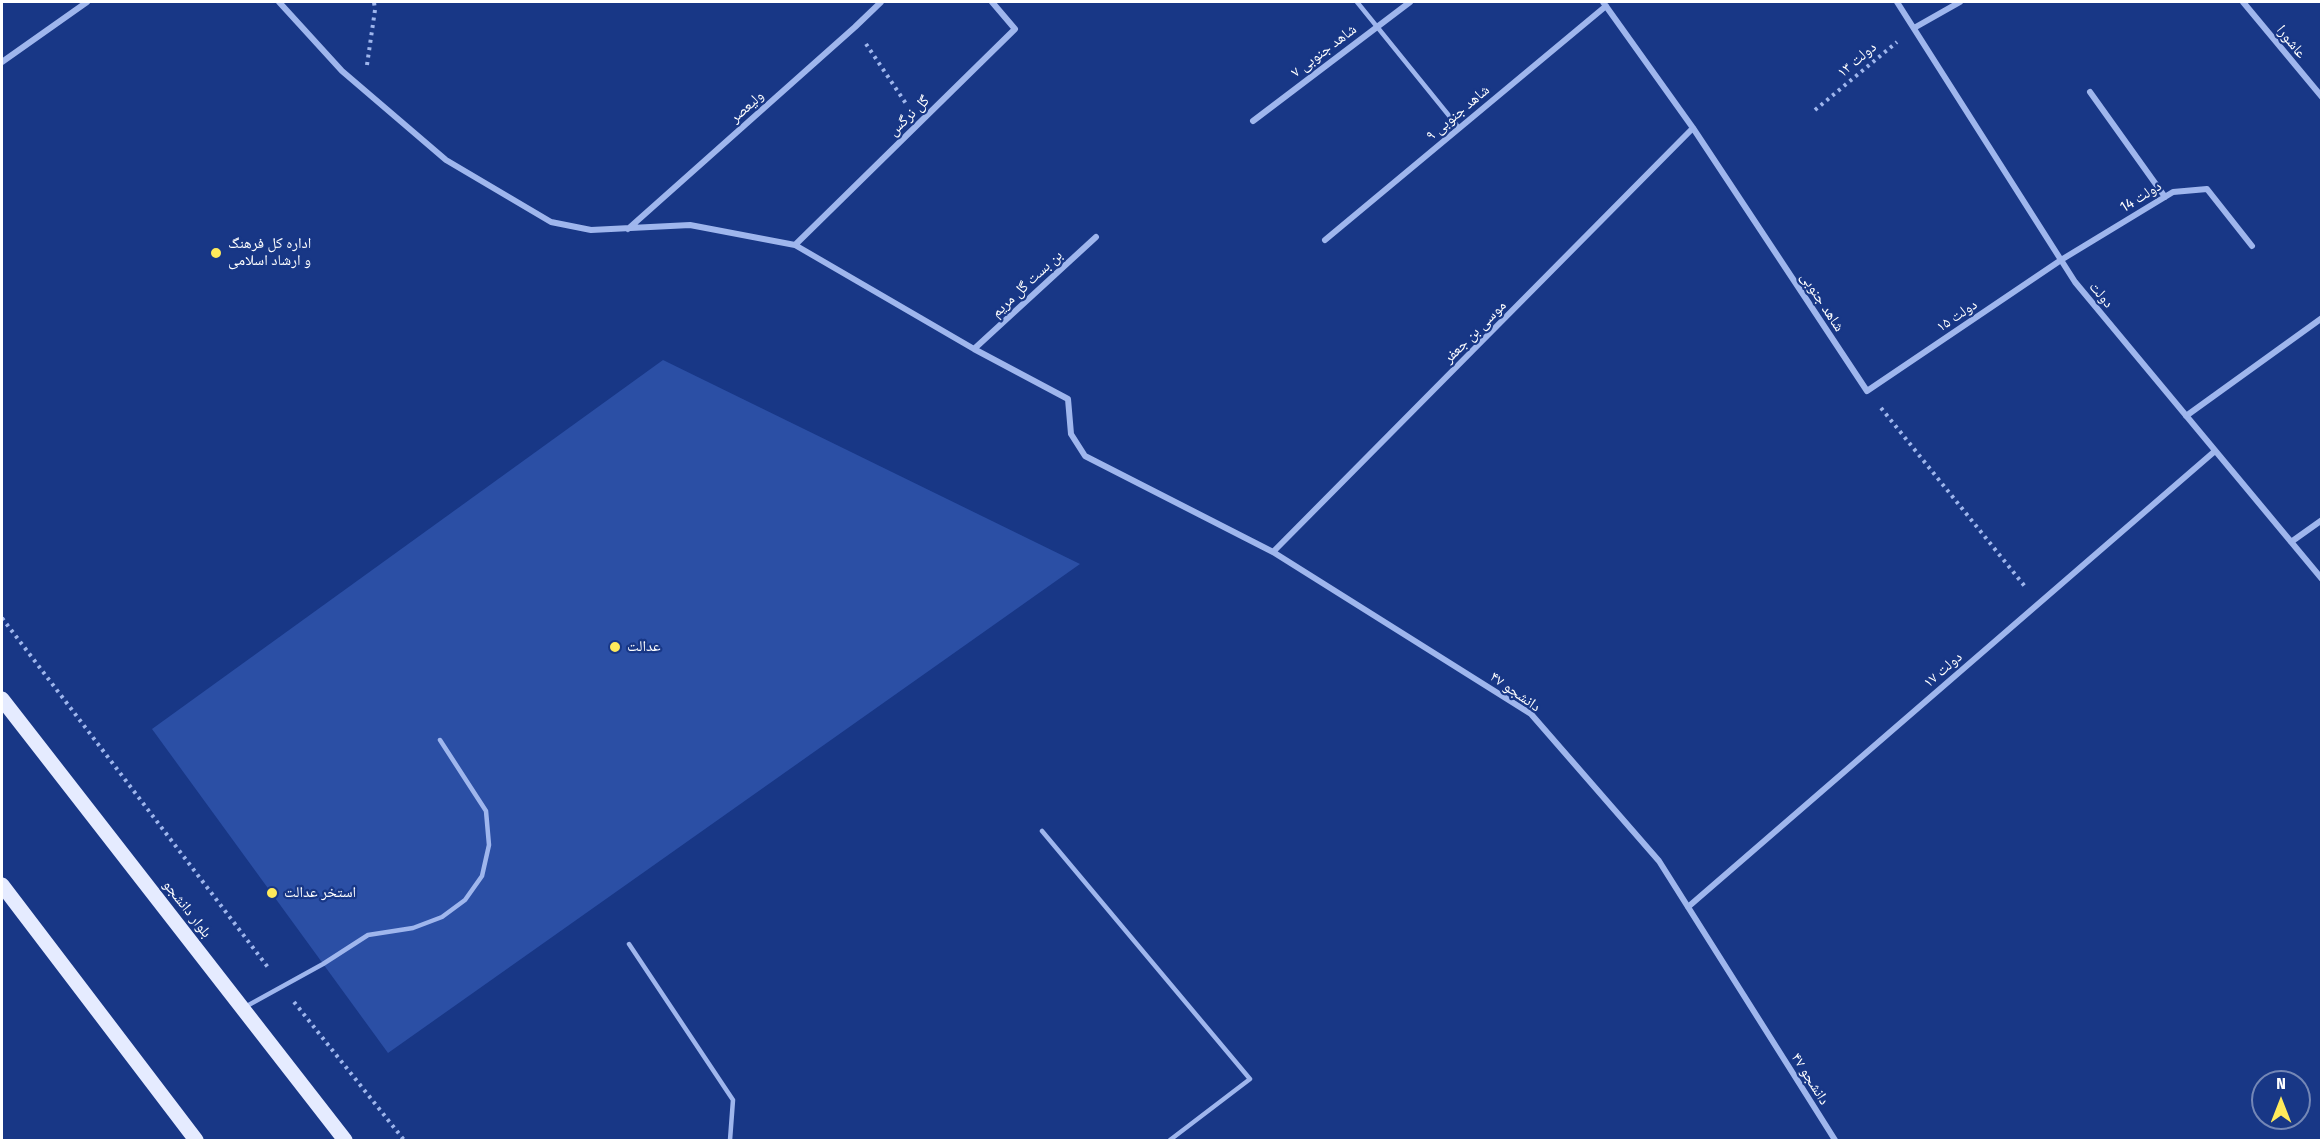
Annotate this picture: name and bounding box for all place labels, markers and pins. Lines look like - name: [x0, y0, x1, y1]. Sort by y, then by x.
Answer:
- place label: اداره کل فرهنگ و ارشاد اسلامی: [228, 235, 311, 270]
- marker: اداره کل فرهنگ و ارشاد اسلامی: [209, 246, 223, 260]
- place label: عدالت: [627, 638, 661, 656]
- marker: عدالت: [608, 640, 622, 654]
- place label: استخر عدالت: [284, 884, 356, 902]
- marker: استخر عدالت: [265, 886, 279, 900]

